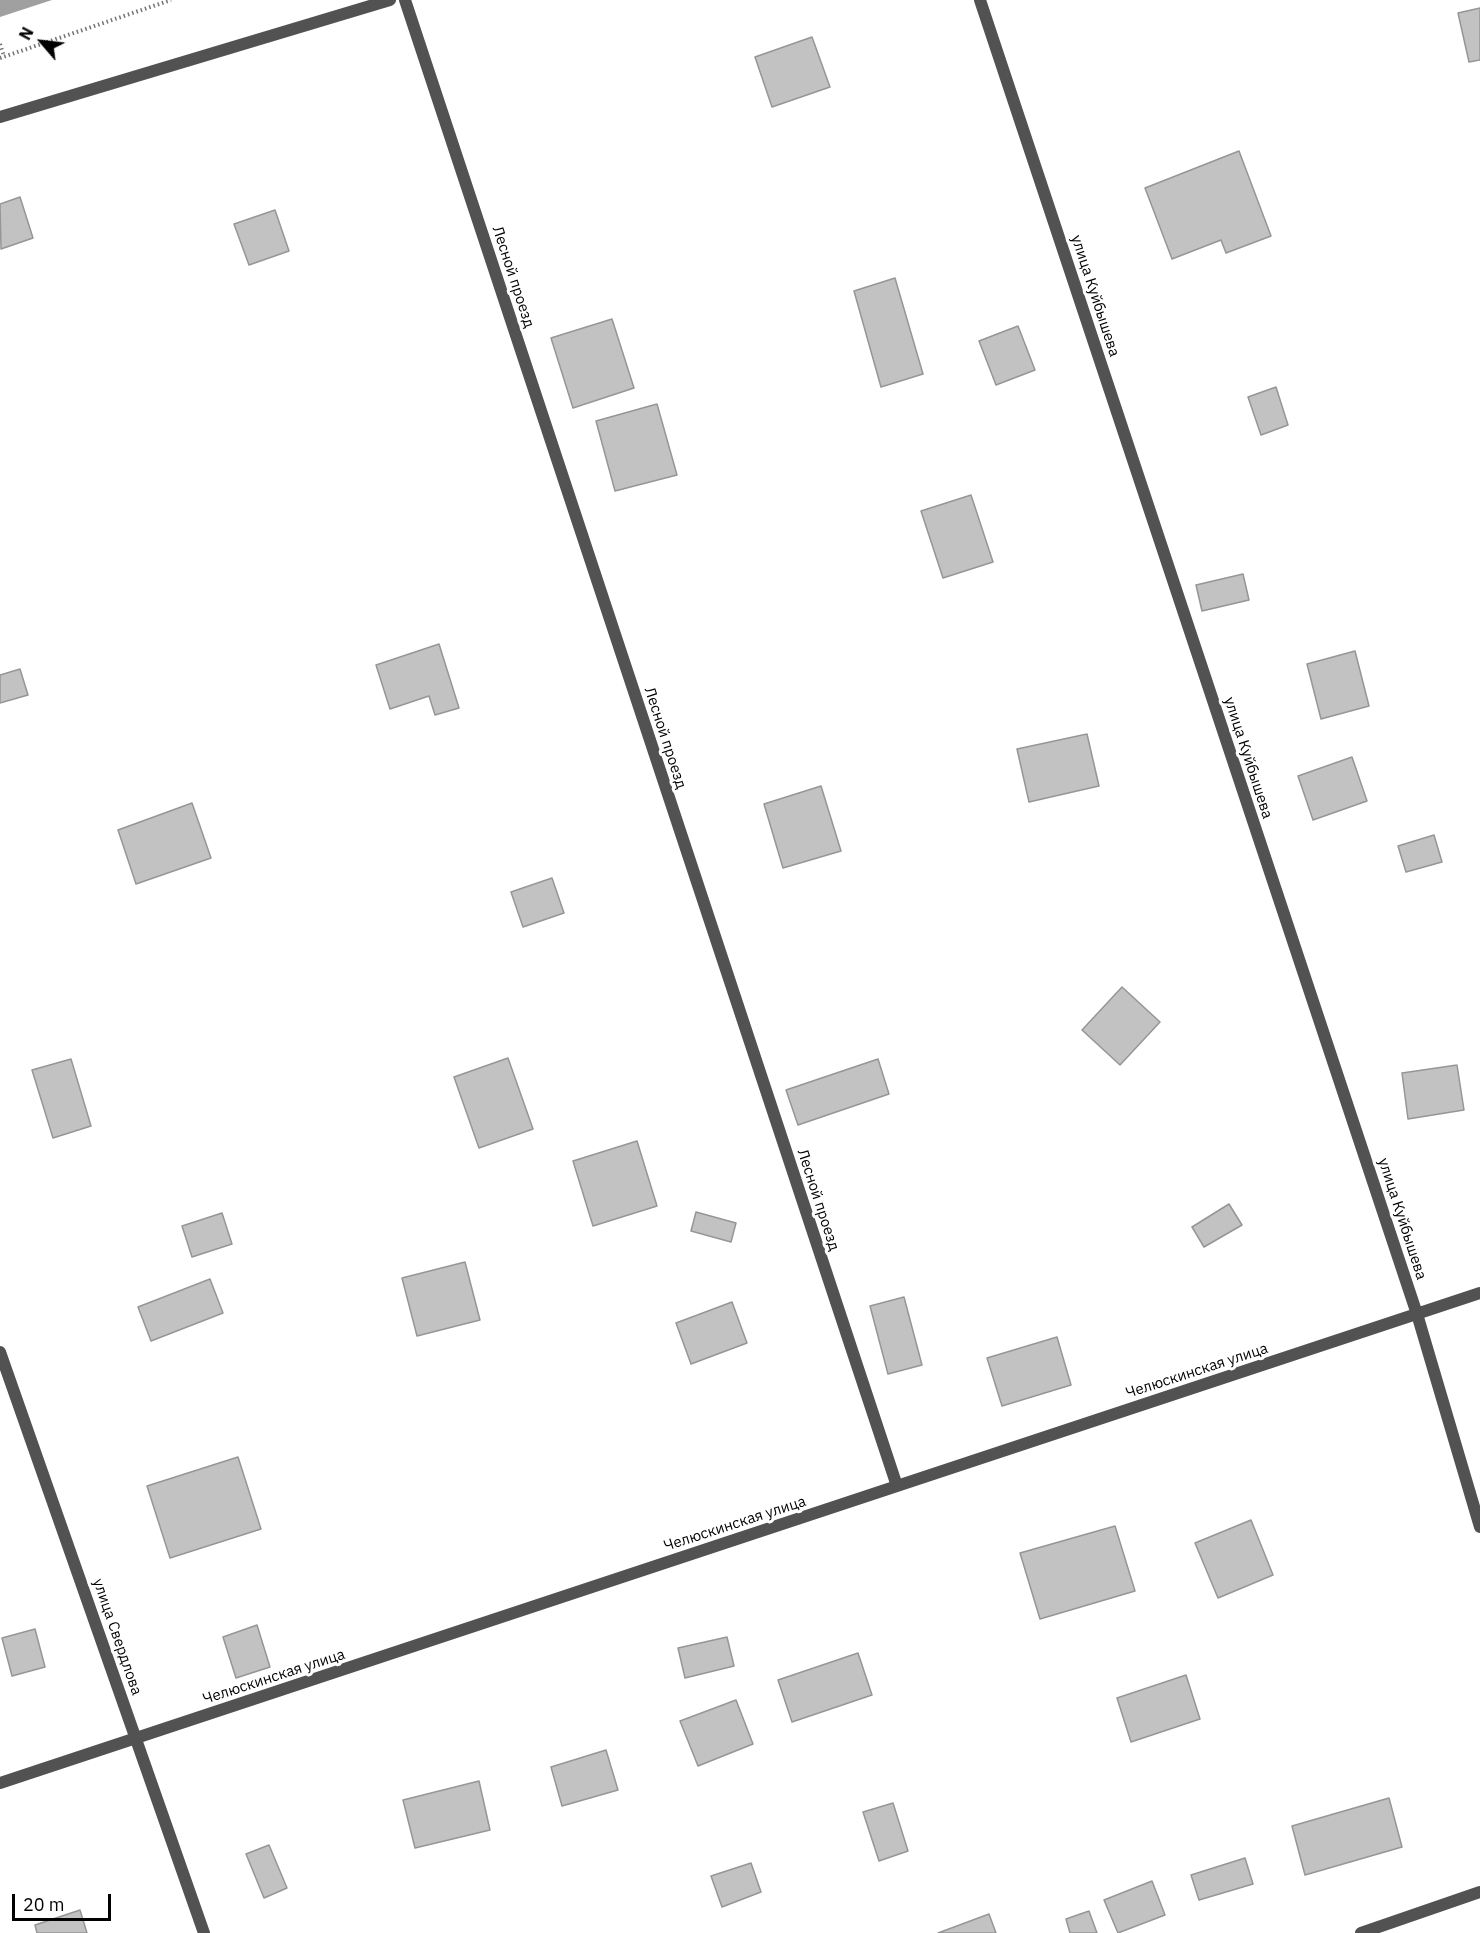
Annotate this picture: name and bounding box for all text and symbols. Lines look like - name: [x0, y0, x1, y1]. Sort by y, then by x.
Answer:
- north arrow: [12, 12, 72, 72]
- text: N: [15, 24, 38, 43]
- street label: Лесной проезд: [488, 224, 538, 330]
- street label: улица Куйбышева: [1067, 233, 1123, 359]
- street label: Лесной проезд: [640, 685, 690, 791]
- street label: улица Куйбышева: [1220, 695, 1276, 821]
- street label: Лесной проезд: [793, 1147, 843, 1253]
- street label: улица Куйбышева: [1374, 1156, 1430, 1282]
- street label: Челюскинская улица: [1124, 1340, 1270, 1402]
- street label: Челюскинская улица: [662, 1493, 808, 1555]
- street label: улица Свердлова: [89, 1576, 145, 1698]
- street label: Челюскинская улица: [201, 1646, 347, 1708]
- scale bar: [15, 1882, 114, 1920]
- text: 20 m: [23, 1893, 65, 1916]

